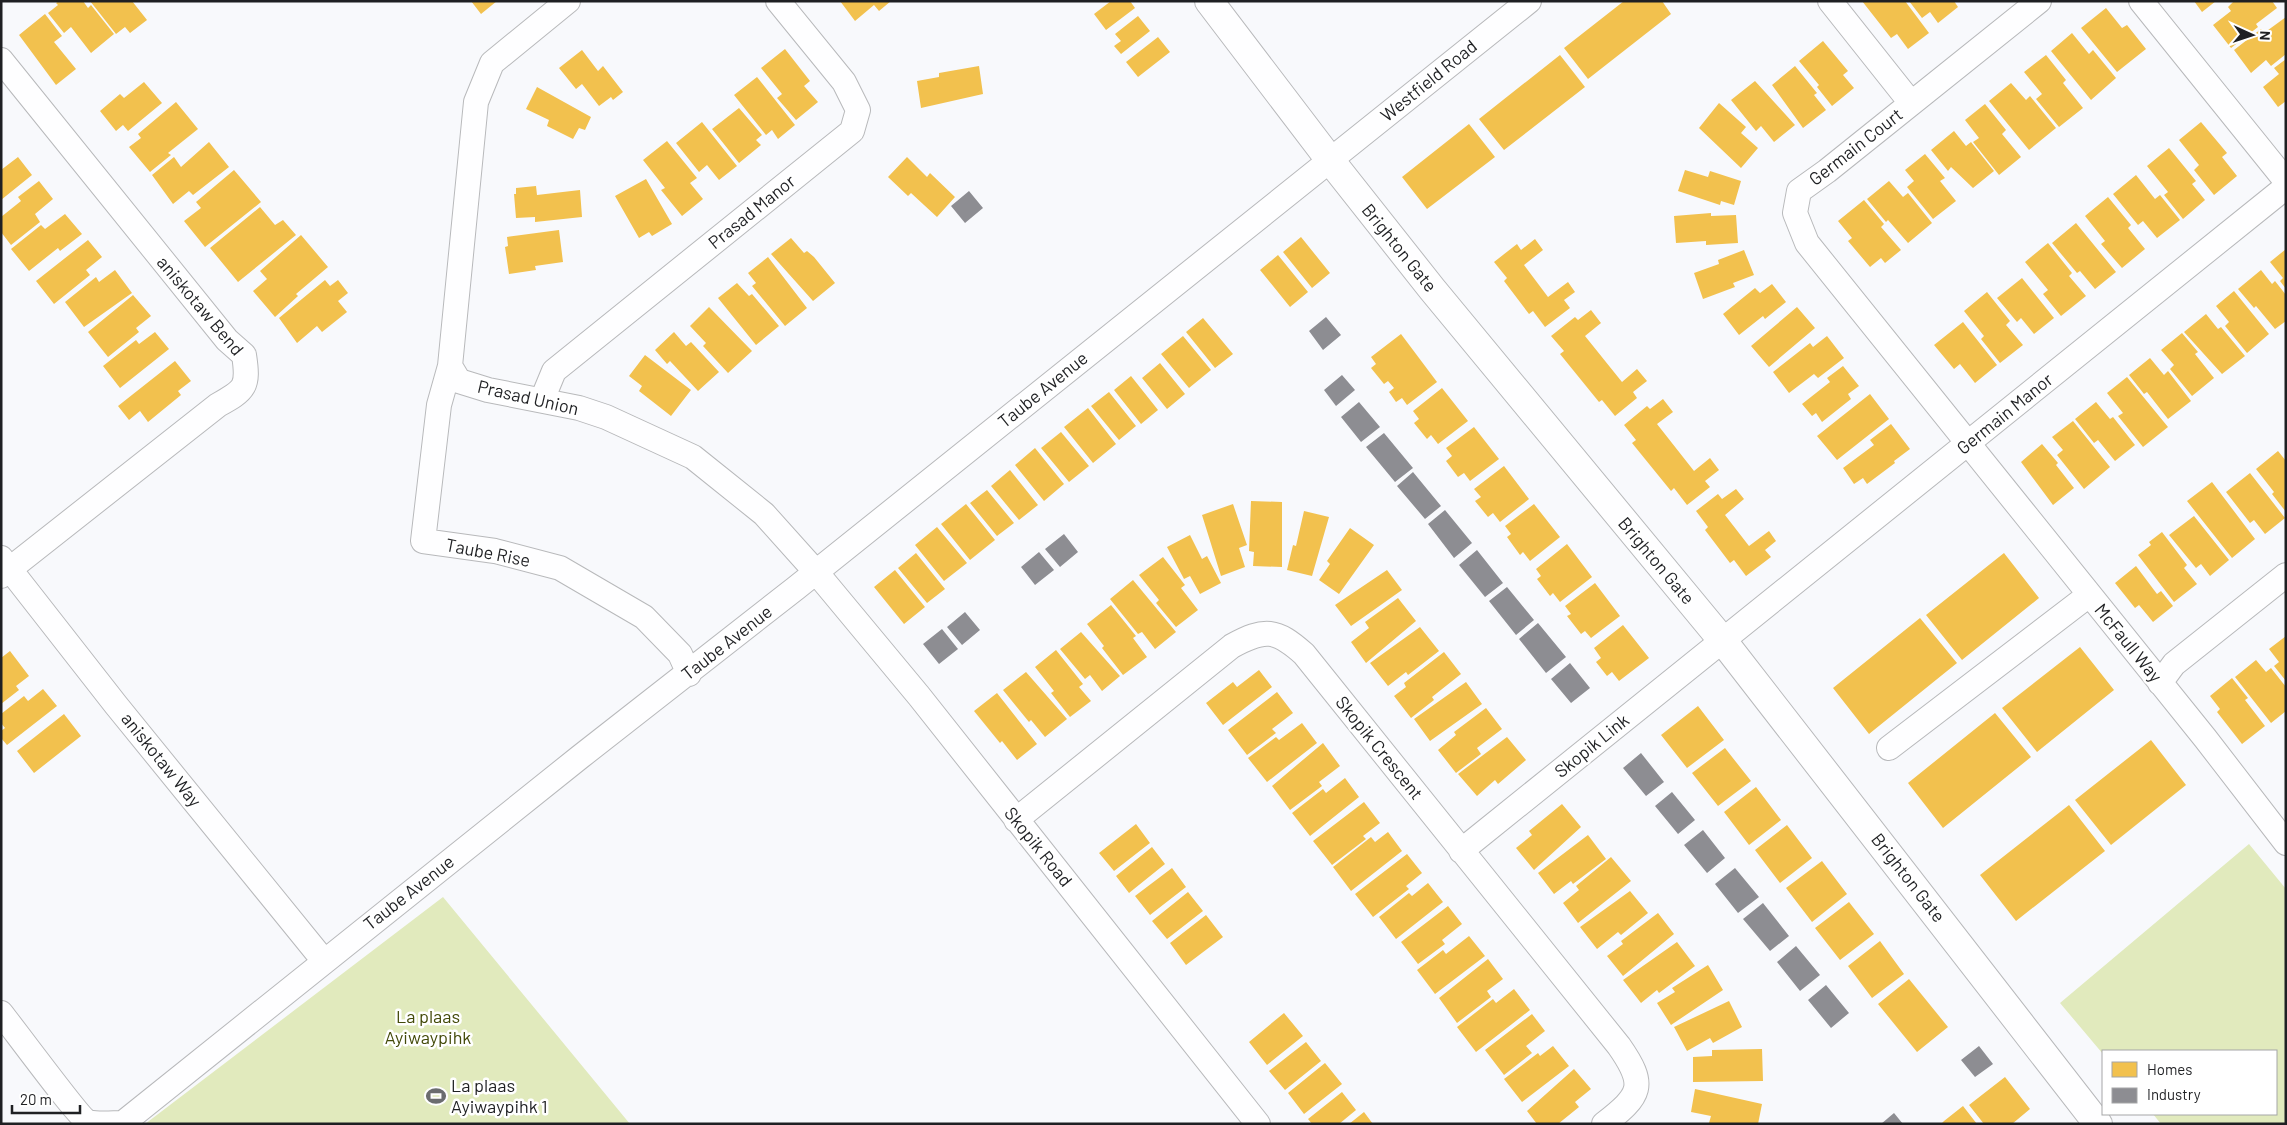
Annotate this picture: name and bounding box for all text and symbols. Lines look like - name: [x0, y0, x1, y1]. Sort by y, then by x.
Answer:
- north arrow: [2227, 10, 2277, 60]
- text: N: [2257, 31, 2274, 41]
- street label: Westfield Road: [1376, 35, 1481, 126]
- street label: Germain Court: [1804, 103, 1907, 190]
- street label: Prasad Manor: [703, 169, 800, 253]
- street label: Brighton Gate: [1358, 199, 1442, 296]
- street label: aniskotaw Bend: [153, 251, 249, 360]
- street label: Taube Avenue: [993, 346, 1092, 432]
- street label: Germain Manor: [1952, 368, 2057, 459]
- street label: Prasad Union: [476, 375, 581, 419]
- street label: Brighton Gate: [1614, 512, 1700, 608]
- street label: Taube Rise: [444, 533, 532, 571]
- street label: McFaull Way: [2090, 599, 2167, 686]
- street label: Taube Avenue: [677, 600, 776, 684]
- street label: Skopik Crescent: [1331, 691, 1428, 804]
- street label: aniskotaw Way: [117, 708, 207, 811]
- street label: Skopik Link: [1550, 708, 1633, 782]
- street label: Skopik Road: [1000, 802, 1078, 891]
- street label: Brighton Gate: [1867, 828, 1950, 926]
- street label: Taube Avenue: [359, 850, 458, 934]
- park label: La plaas Ayiwaypihk: [385, 1005, 471, 1048]
- legend: [2102, 1050, 2277, 1115]
- text: Homes: [2147, 1060, 2192, 1078]
- place label: La plaas Ayiwaypihk 1: [451, 1074, 548, 1117]
- scale bar: [12, 1082, 80, 1114]
- sports icon: La plaas Ayiwaypihk 1: [425, 1085, 447, 1107]
- text: Industry: [2147, 1085, 2201, 1103]
- text: 20 m: [20, 1090, 52, 1108]

